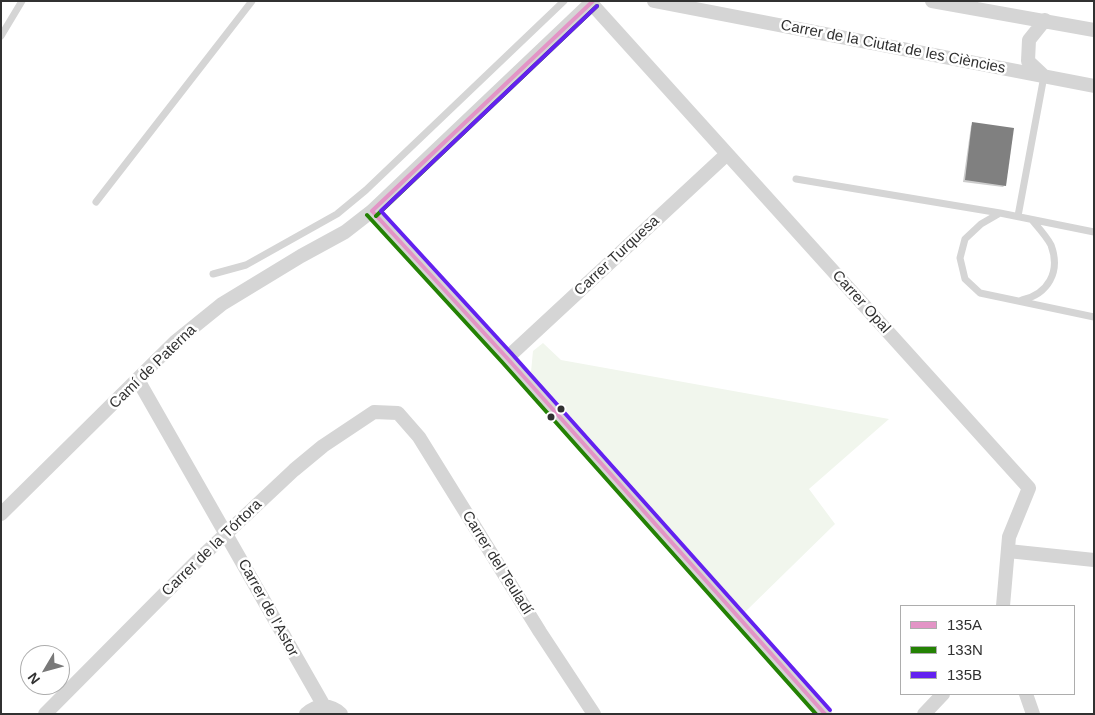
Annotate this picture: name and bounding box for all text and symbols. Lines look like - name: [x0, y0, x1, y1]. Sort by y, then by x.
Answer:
- street label: Carrer de la Ciutat de les Ciències: [779, 16, 1007, 78]
- street label: Carrer Turquesa: [571, 212, 663, 300]
- street label: Carrer Opal: [828, 267, 894, 337]
- street label: Camí de Paterna: [106, 321, 200, 413]
- unlabelled marker: [556, 404, 566, 414]
- unlabelled marker: [546, 412, 556, 422]
- street label: Carrer de la Tórtora: [158, 496, 266, 600]
- street label: Carrer del Teuladí: [458, 508, 536, 618]
- street label: Carrer de l'Astor: [234, 556, 302, 660]
- legend: [900, 605, 1075, 695]
- text: 135A: [947, 616, 982, 633]
- text: 133N: [947, 641, 983, 658]
- north arrow: [20, 645, 70, 695]
- text: 135B: [947, 666, 982, 683]
- text: N: [24, 670, 43, 687]

